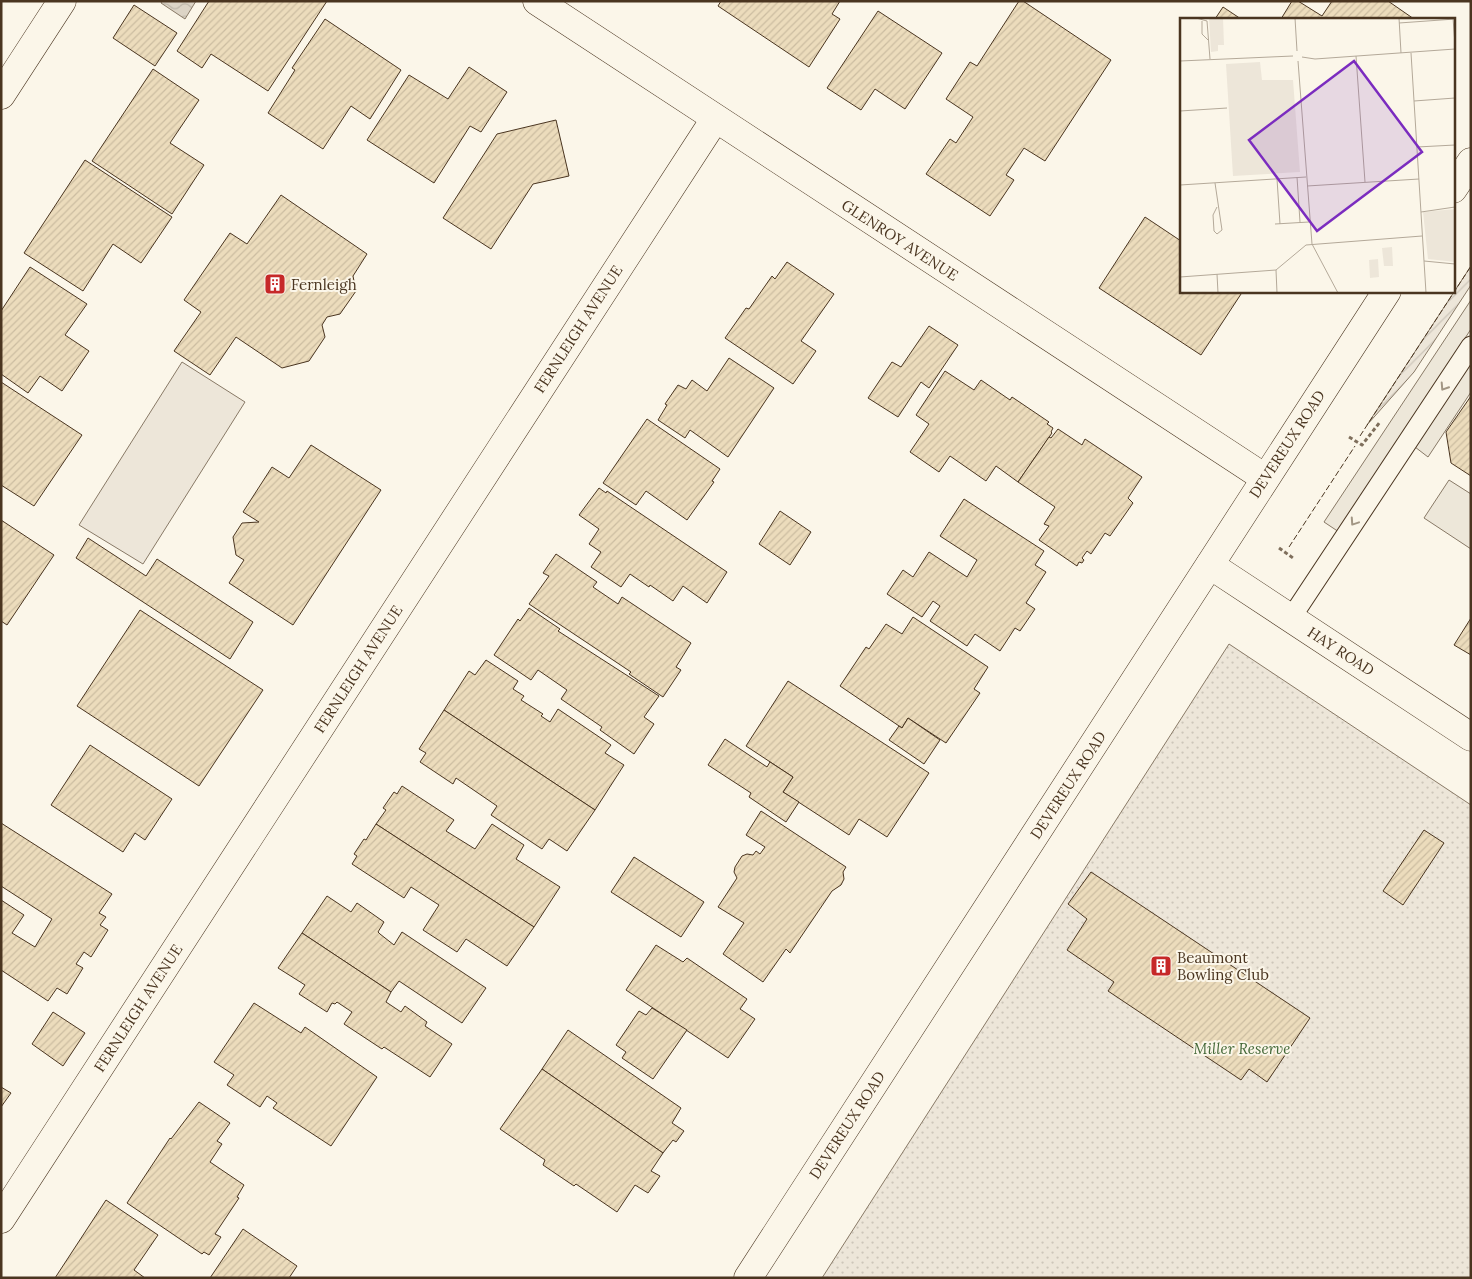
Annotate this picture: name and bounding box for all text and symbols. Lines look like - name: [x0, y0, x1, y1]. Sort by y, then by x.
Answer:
- inset map: [1180, 18, 1454, 292]
- street label: GLENROY AVENUE: [838, 195, 962, 285]
- street label: FERNLEIGH AVENUE: [530, 262, 626, 396]
- building icon: Fernleigh: [263, 272, 287, 296]
- place label: Fernleigh: [291, 275, 357, 294]
- one-way arrow: [1441, 381, 1450, 391]
- street label: DEVEREUX ROAD: [1245, 386, 1329, 502]
- one-way arrow: [1351, 517, 1360, 526]
- street label: FERNLEIGH AVENUE: [310, 602, 406, 736]
- street label: HAY ROAD: [1304, 622, 1378, 680]
- street label: DEVEREUX ROAD: [1026, 727, 1110, 843]
- street label: FERNLEIGH AVENUE: [90, 941, 186, 1075]
- place label: Beaumont Bowling Club: [1177, 948, 1269, 984]
- building icon: Beaumont Bowling Club: [1149, 954, 1173, 978]
- park label: Miller Reserve: [1194, 1039, 1290, 1058]
- street label: DEVEREUX ROAD: [805, 1067, 889, 1183]

